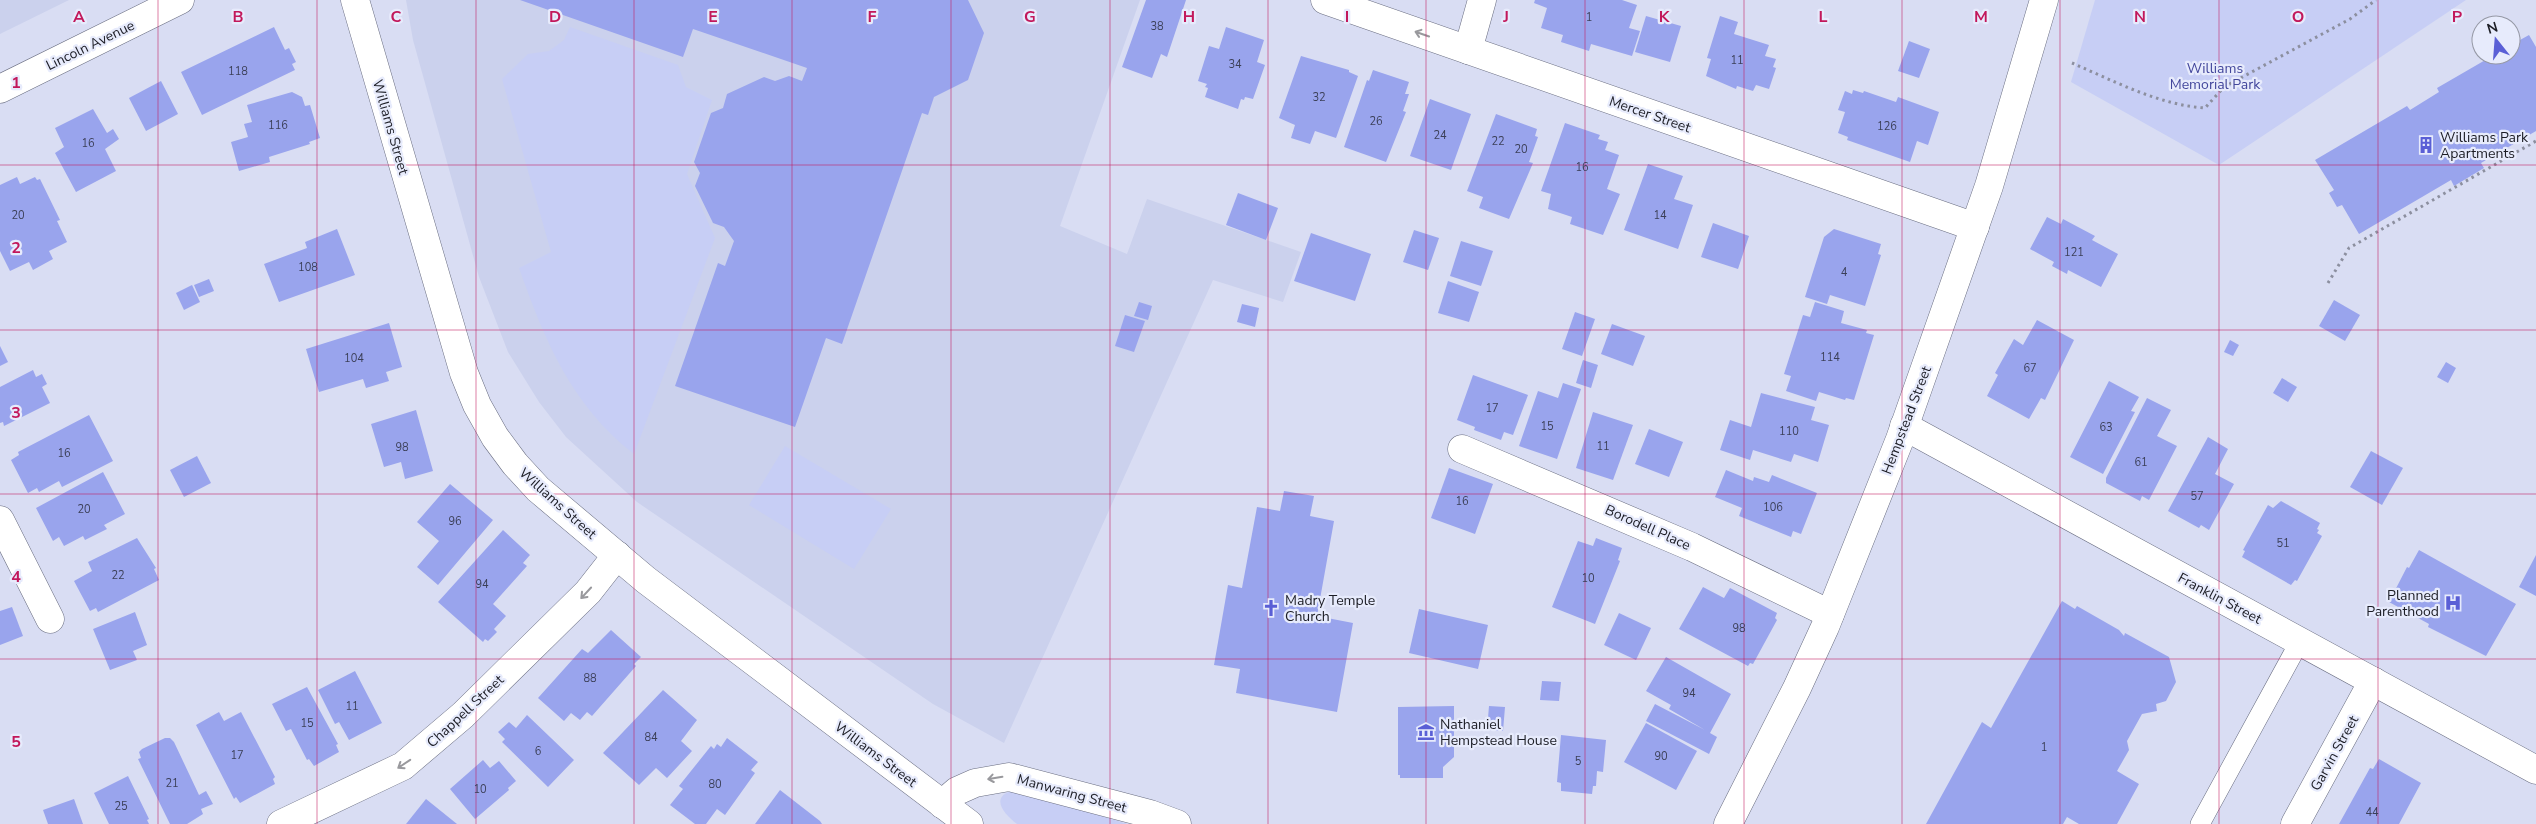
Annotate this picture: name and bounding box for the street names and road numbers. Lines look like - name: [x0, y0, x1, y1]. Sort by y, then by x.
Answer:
- street label: Lincoln Avenue: [43, 16, 137, 74]
- street label: Williams Street: [368, 77, 413, 177]
- street label: Mercer Street: [1607, 92, 1693, 137]
- street label: Hempstead Street: [1877, 363, 1936, 477]
- street label: Williams Street: [515, 463, 601, 543]
- street label: Borodell Place: [1602, 500, 1694, 555]
- street label: Franklin Street: [2175, 568, 2265, 628]
- street label: Chappell Street: [423, 671, 508, 752]
- street label: Garvin Street: [2306, 712, 2363, 794]
- street label: Williams Street: [831, 717, 921, 792]
- street label: Manwaring Street: [1015, 770, 1129, 817]

